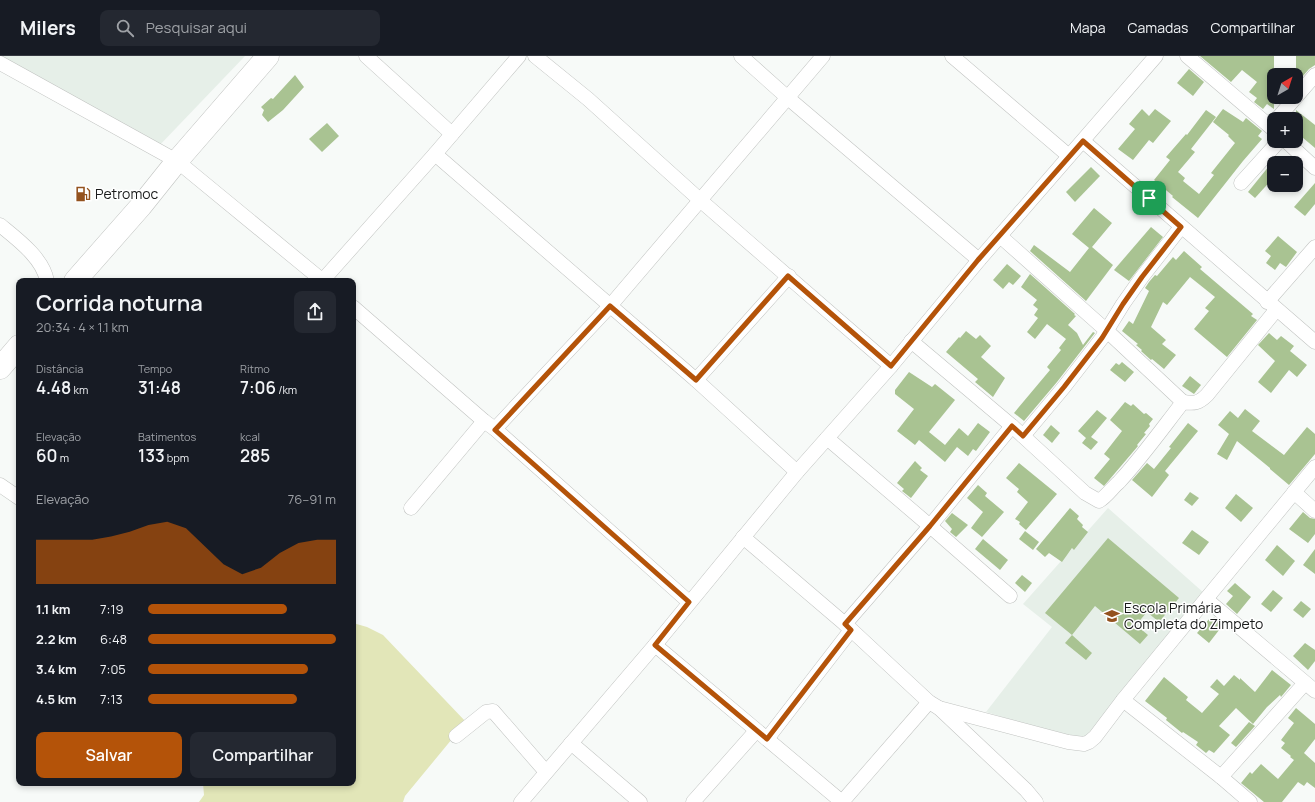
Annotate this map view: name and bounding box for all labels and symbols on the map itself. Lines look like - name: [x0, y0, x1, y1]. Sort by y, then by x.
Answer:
- north arrow: [1267, 68, 1303, 104]
- pin: [1132, 181, 1166, 215]
- place label: Petromoc: [95, 184, 158, 203]
- fuel station icon: Petromoc: [74, 185, 92, 203]
- place label: Escola Primária Completa do Zimpeto: [1124, 598, 1263, 633]
- school or university icon: Escola Primária Completa do Zimpeto: [1103, 607, 1121, 625]

